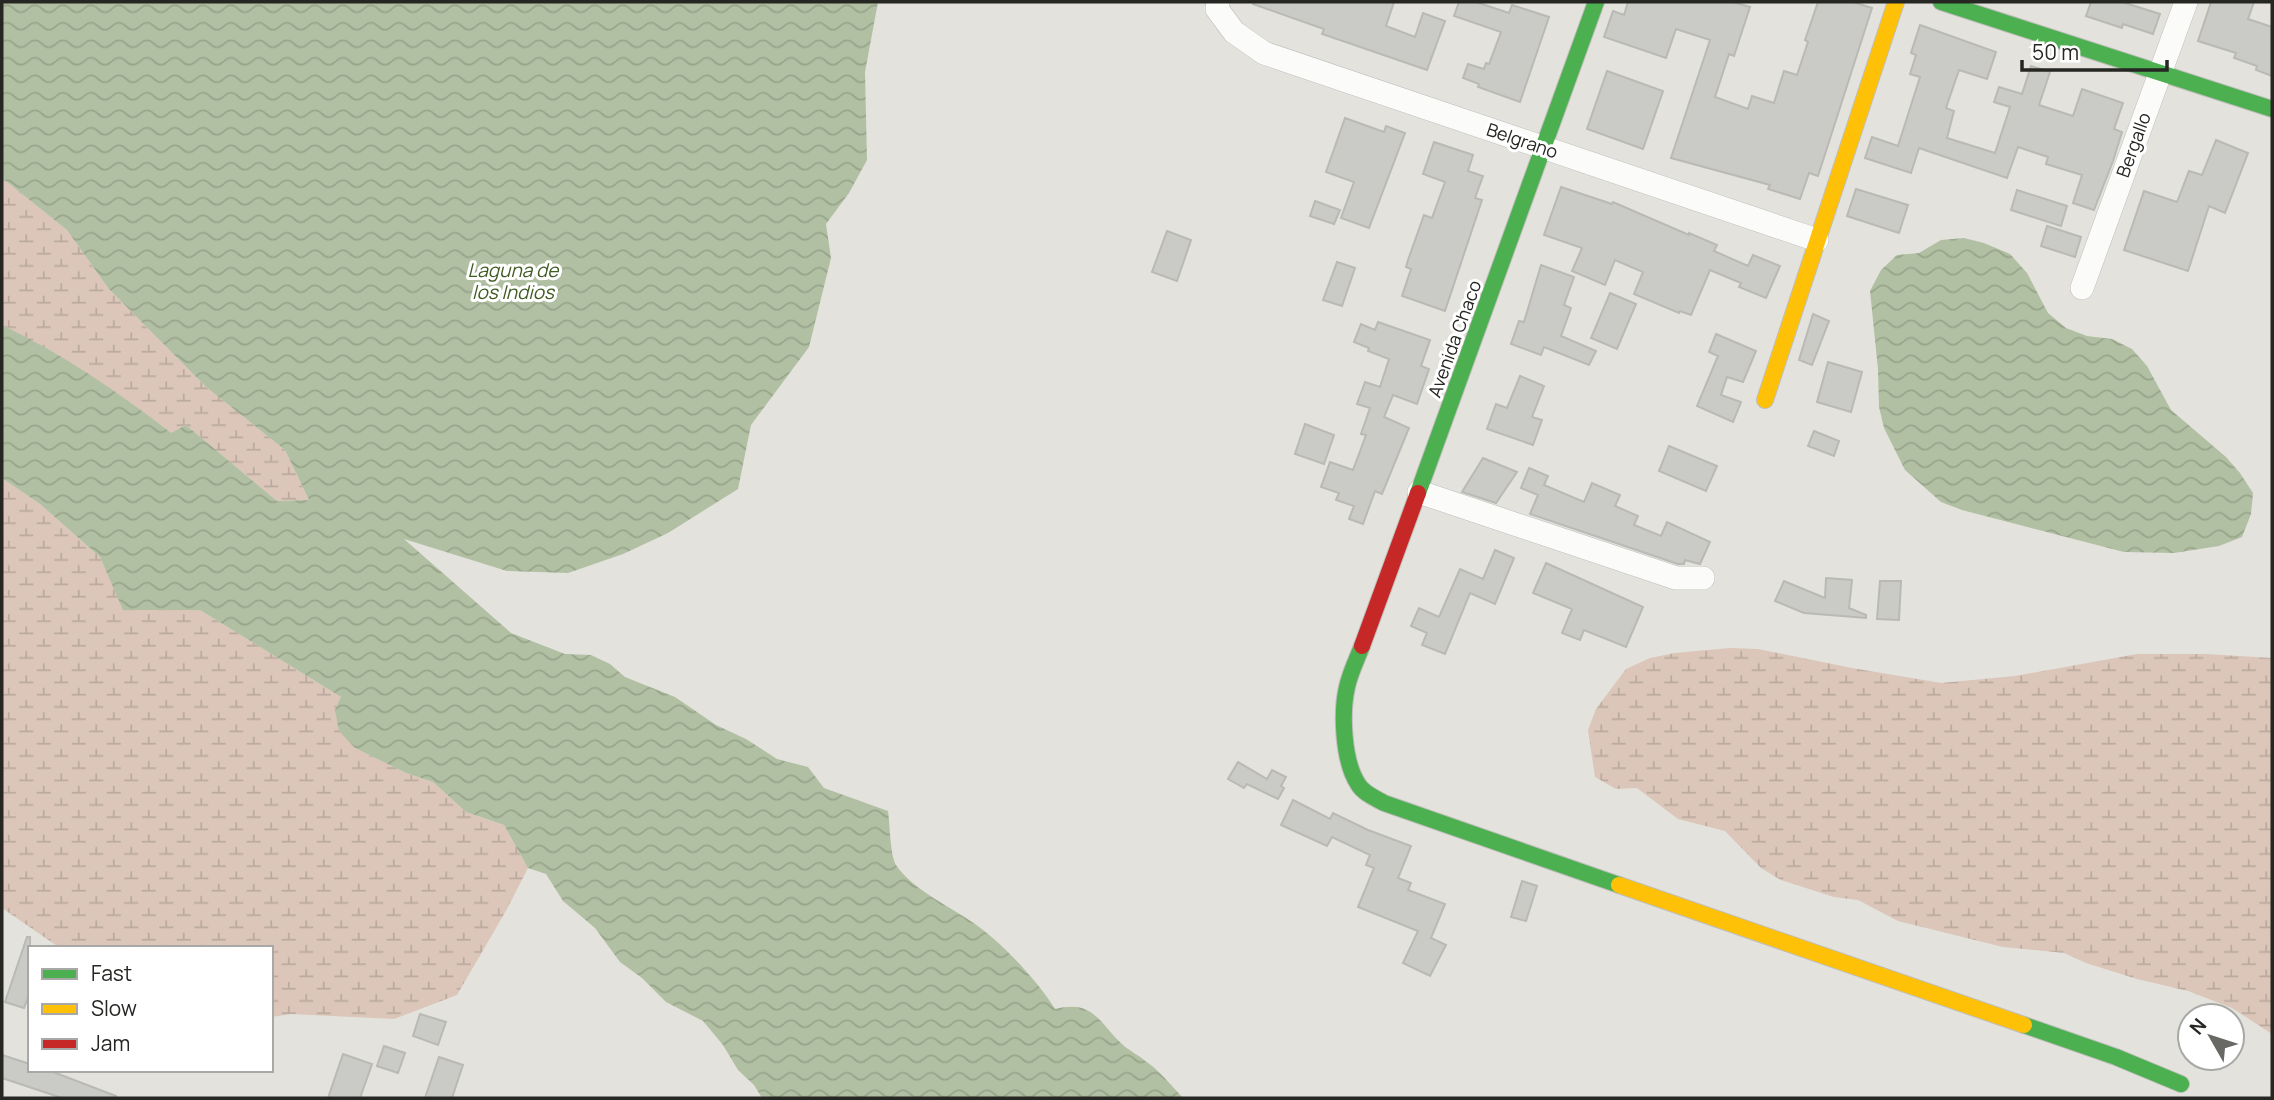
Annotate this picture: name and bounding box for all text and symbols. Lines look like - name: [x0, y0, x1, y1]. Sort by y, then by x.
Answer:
- scale bar: [2022, 28, 2167, 72]
- text: 50 m: [2032, 38, 2079, 66]
- street label: Bergallo: [2110, 109, 2156, 180]
- street label: Belgrano: [1484, 117, 1561, 163]
- water label: Laguna de los Indios: [468, 257, 560, 305]
- street label: Avenida Chaco: [1422, 277, 1486, 400]
- legend: [28, 946, 273, 1072]
- text: Fast: [91, 959, 132, 987]
- text: Slow: [91, 994, 137, 1022]
- north arrow: [2176, 1002, 2246, 1072]
- text: N: [2183, 1013, 2212, 1040]
- text: Jam: [91, 1029, 130, 1057]

